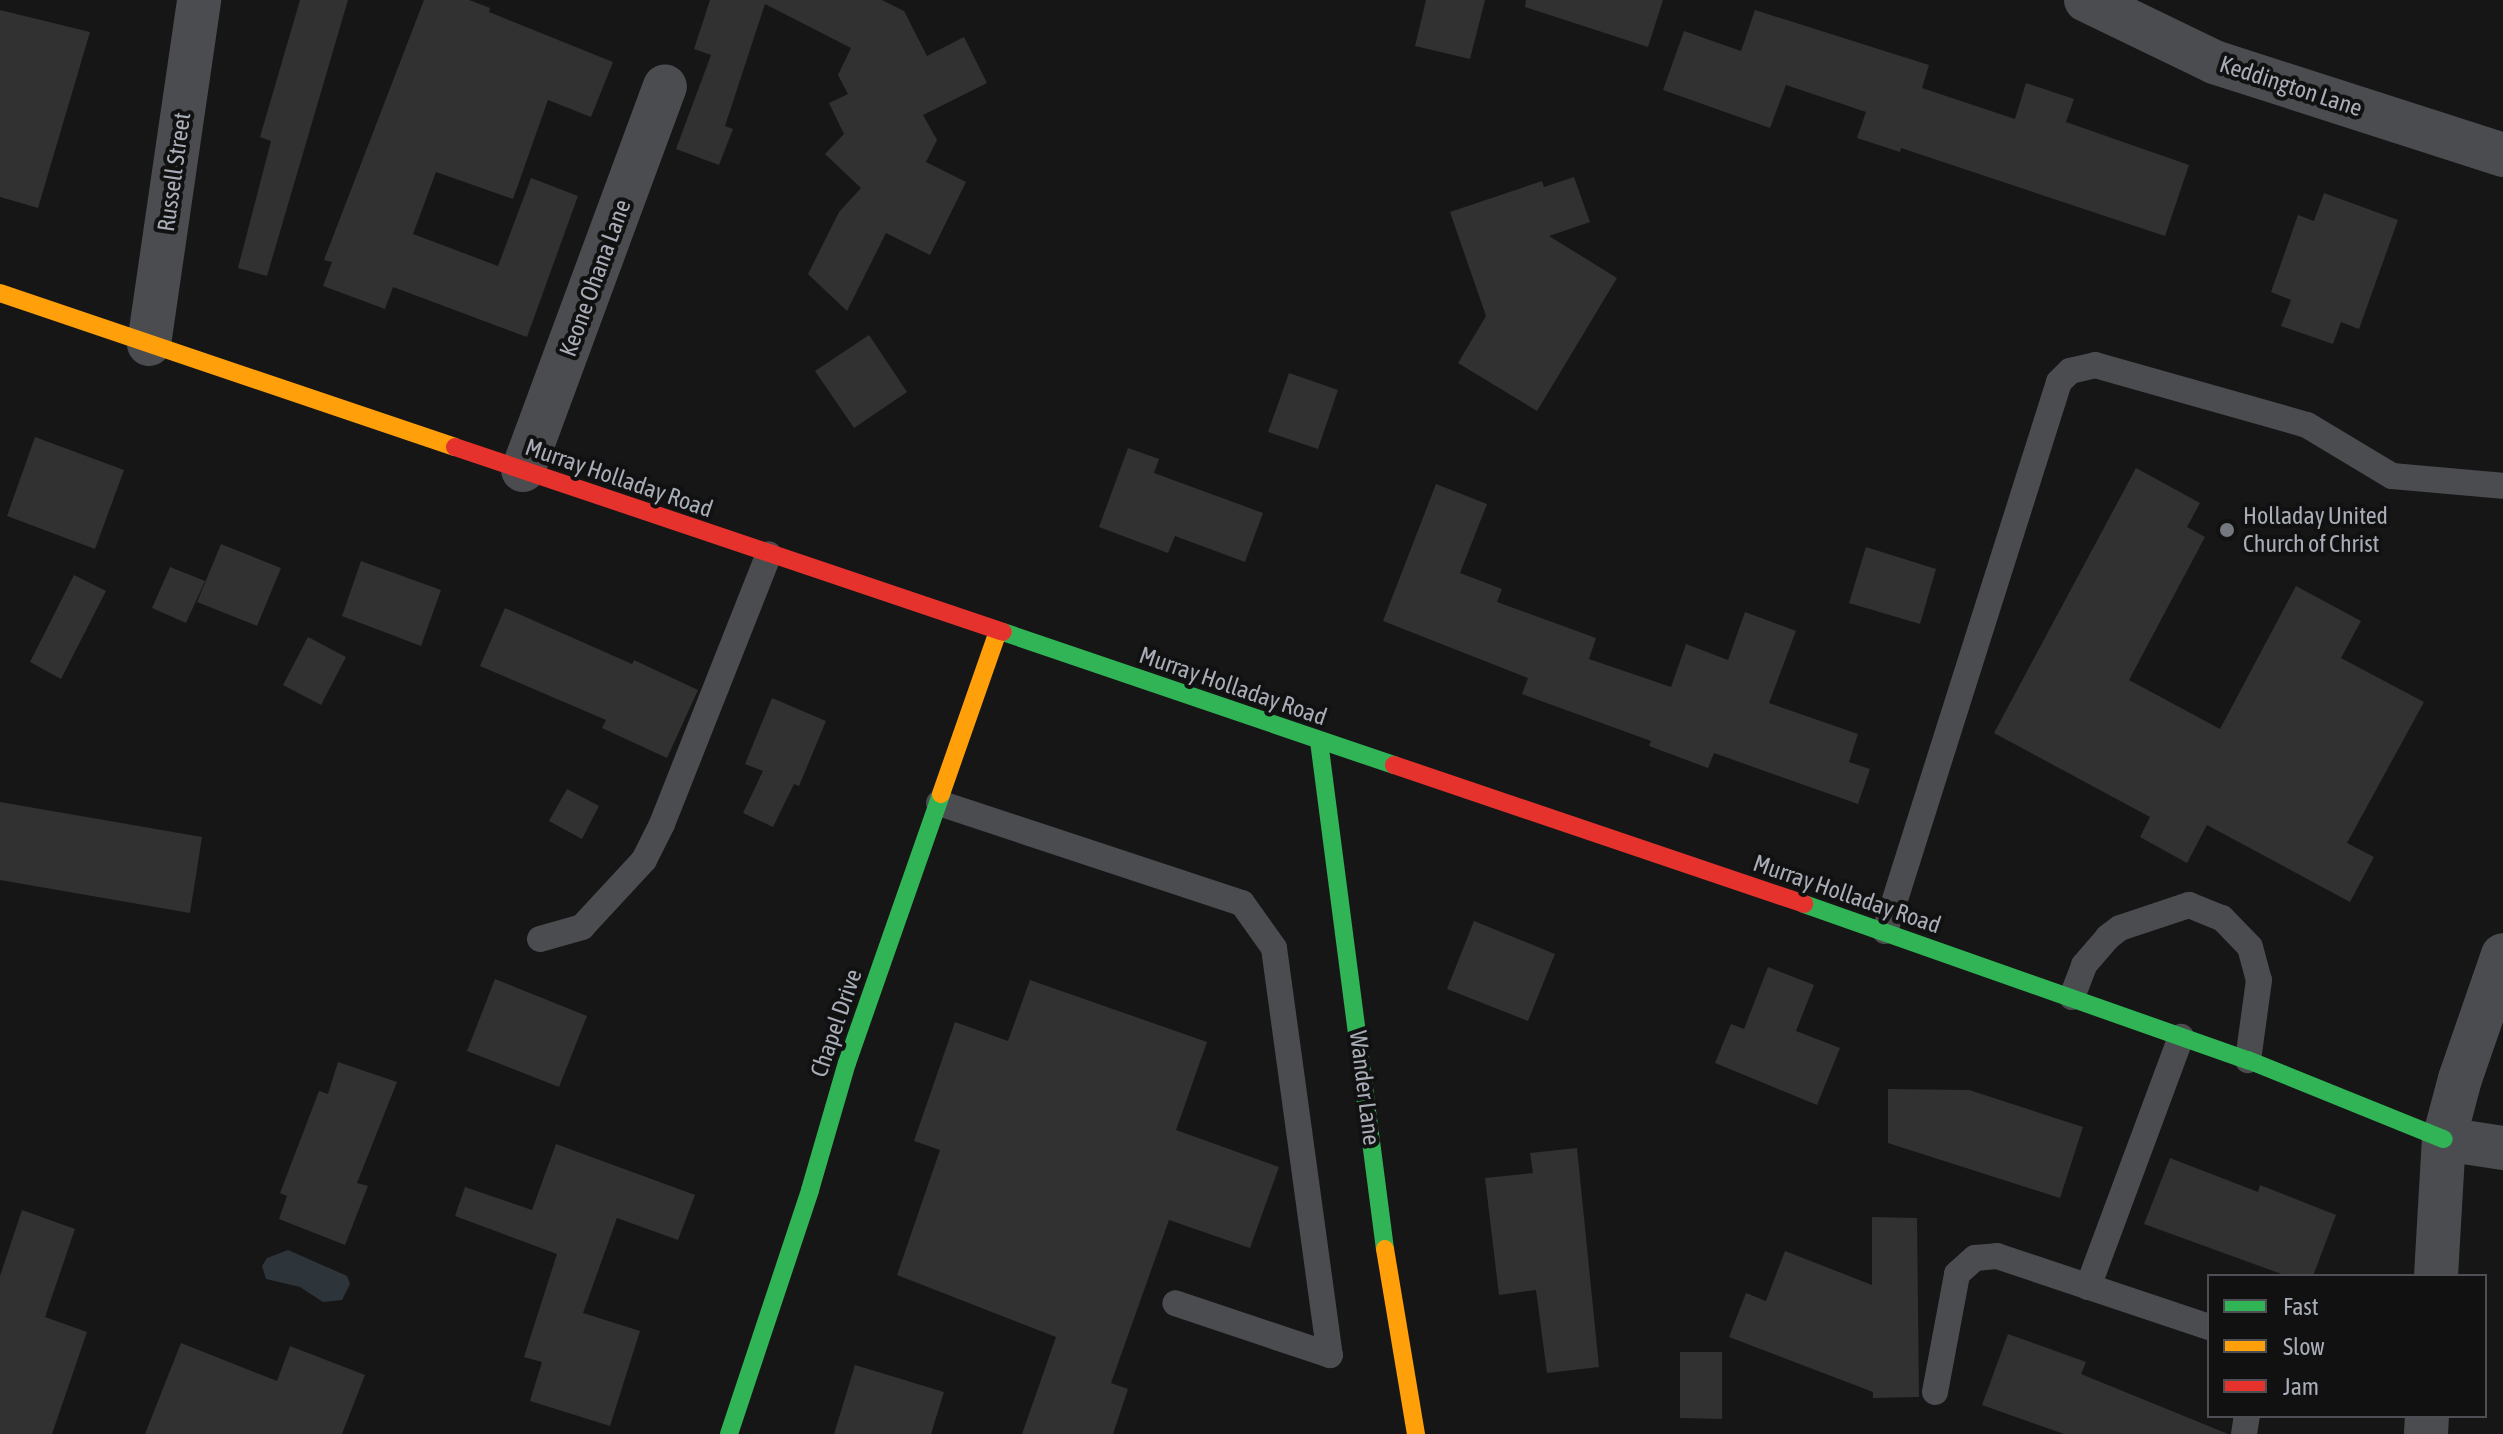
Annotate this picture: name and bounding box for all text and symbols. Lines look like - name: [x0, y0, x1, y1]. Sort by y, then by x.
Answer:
- street label: Keddington Lane: [2216, 49, 2366, 123]
- street label: Russell Street: [151, 111, 197, 233]
- street label: Keone Ohana Lane: [553, 196, 637, 360]
- street label: Murray Holladay Road: [521, 432, 717, 524]
- place label: Holladay United Church of Christ: [2243, 502, 2388, 558]
- marker: Holladay United Church of Christ: [2218, 521, 2236, 539]
- street label: Murray Holladay Road: [1135, 640, 1331, 732]
- street label: Murray Holladay Road: [1749, 848, 1945, 940]
- street label: Chapel Drive: [804, 965, 868, 1081]
- street label: Wander Lane: [1344, 1029, 1386, 1147]
- legend: [2207, 1274, 2487, 1418]
- text: Fast: [2283, 1293, 2319, 1320]
- text: Slow: [2283, 1333, 2325, 1360]
- text: Jam: [2283, 1373, 2319, 1400]

